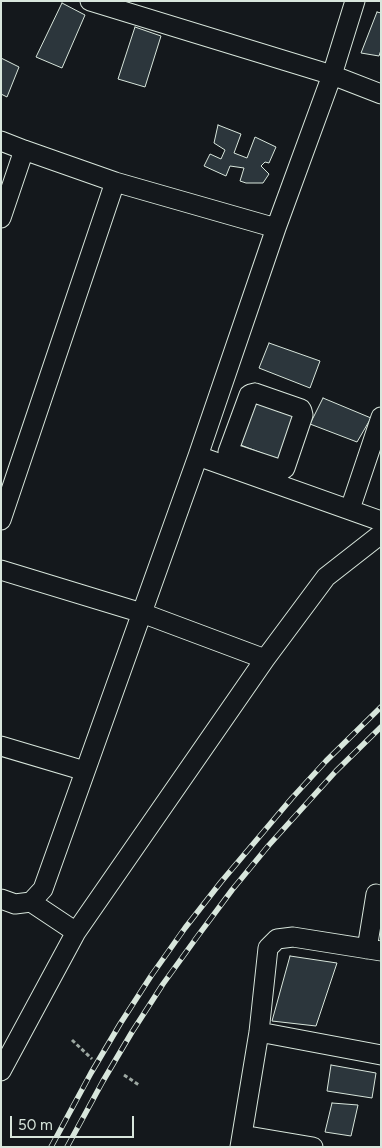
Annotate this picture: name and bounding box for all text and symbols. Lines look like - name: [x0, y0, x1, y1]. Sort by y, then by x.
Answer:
- scale bar: [12, 1106, 136, 1138]
- text: 50 m: [18, 1116, 53, 1134]

